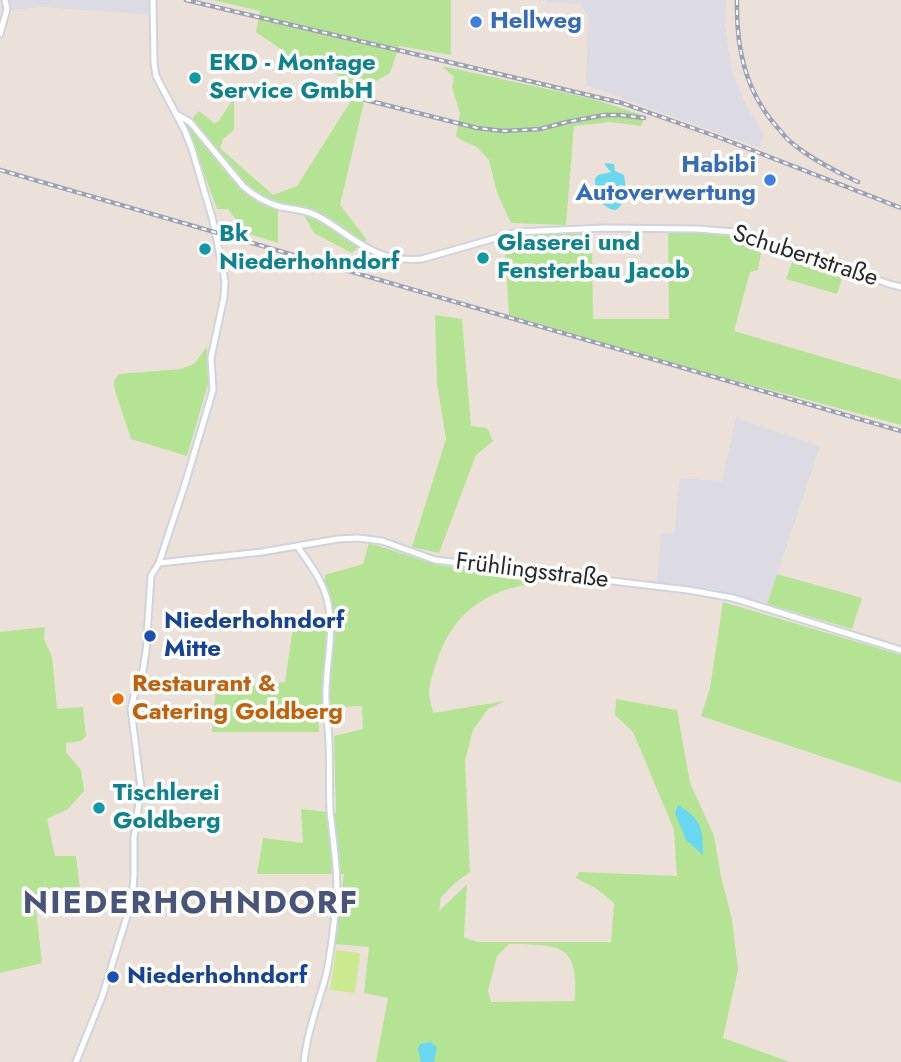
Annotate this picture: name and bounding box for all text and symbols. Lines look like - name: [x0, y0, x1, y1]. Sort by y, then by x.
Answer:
- place label: Hellweg: [490, 8, 582, 36]
- marker: Hellweg: [468, 14, 484, 30]
- place label: EKD - Montage Service GmbH: [209, 50, 376, 106]
- marker: EKD - Montage Service GmbH: [187, 70, 203, 86]
- place label: Habibi Autoverwertung: [576, 152, 756, 208]
- marker: Habibi Autoverwertung: [762, 172, 778, 188]
- street label: Schubertstraße: [729, 220, 881, 294]
- place label: Bk Niederhohndorf: [219, 221, 399, 277]
- place label: Glaserei und Fensterbau Jacob: [497, 230, 690, 286]
- marker: Bk Niederhohndorf: [197, 241, 213, 257]
- marker: Glaserei und Fensterbau Jacob: [475, 250, 491, 266]
- street label: Frühlingsstraße: [454, 548, 610, 596]
- place label: Niederhohndorf Mitte: [164, 608, 344, 664]
- marker: Niederhohndorf Mitte: [142, 628, 158, 644]
- place label: Restaurant & Catering Goldberg: [132, 671, 343, 727]
- marker: Restaurant & Catering Goldberg: [110, 691, 126, 707]
- place label: Tischlerei Goldberg: [113, 780, 221, 836]
- marker: Tischlerei Goldberg: [91, 800, 107, 816]
- district label: NIEDERHOHNDORF: [24, 886, 358, 924]
- place label: Niederhohndorf: [127, 963, 307, 991]
- marker: Niederhohndorf: [105, 969, 121, 985]

